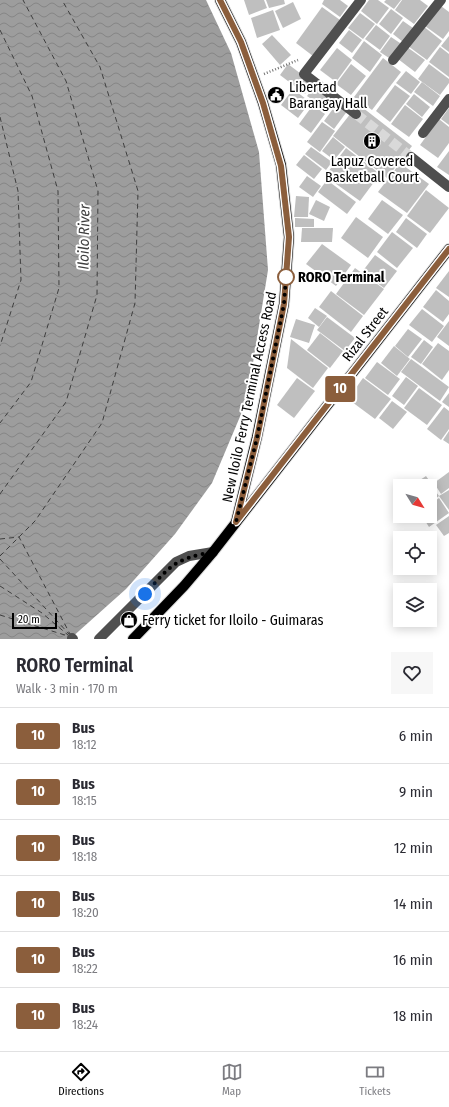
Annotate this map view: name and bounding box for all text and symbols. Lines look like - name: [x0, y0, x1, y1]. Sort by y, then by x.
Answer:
- place label: Libertad Barangay Hall: [289, 79, 368, 112]
- public building icon: Libertad Barangay Hall: [266, 85, 286, 105]
- building icon: Lapuz Covered Basketball Court: [362, 131, 382, 151]
- place label: Lapuz Covered Basketball Court: [325, 153, 419, 186]
- water label: Iloilo River: [74, 203, 94, 270]
- marker: RORO Terminal: [277, 268, 295, 286]
- place label: RORO Terminal: [298, 269, 385, 286]
- street label: New Iloilo Ferry Terminal Access Road: [219, 290, 280, 504]
- street label: Rizal Street: [339, 303, 392, 365]
- line badge: 10: [322, 376, 358, 402]
- text: 10: [333, 380, 347, 397]
- north arrow: [393, 479, 437, 523]
- map controls: [393, 479, 437, 627]
- button: locate: [393, 531, 437, 575]
- button: layers: [393, 583, 437, 627]
- your location: [135, 584, 155, 604]
- shop icon: Ferry ticket for Iloilo - Guimaras: [119, 610, 139, 630]
- scale bar: [12, 611, 57, 630]
- place label: Ferry ticket for Iloilo - Guimaras: [142, 612, 323, 629]
- text: 20 m: [18, 613, 40, 626]
- button: heart: [391, 652, 433, 694]
- text: RORO Terminal: [16, 654, 133, 677]
- text: Walk · 3 min · 170 m: [16, 681, 118, 696]
- text: Bus: [72, 719, 95, 737]
- text: 10: [31, 727, 45, 744]
- text: 6 min: [399, 727, 433, 745]
- text: 18:12: [72, 737, 97, 752]
- text: Bus: [72, 775, 95, 793]
- text: 10: [31, 783, 45, 800]
- text: 9 min: [399, 783, 433, 801]
- text: 18:15: [72, 793, 97, 808]
- text: Bus: [72, 831, 95, 849]
- text: 10: [31, 839, 45, 856]
- text: 12 min: [394, 839, 433, 857]
- text: 18:18: [72, 849, 97, 864]
- text: Bus: [72, 887, 95, 905]
- text: 10: [31, 895, 45, 912]
- text: 14 min: [393, 895, 433, 913]
- text: 18:20: [72, 905, 99, 920]
- text: Bus: [72, 943, 95, 961]
- text: 10: [31, 951, 45, 968]
- text: 16 min: [393, 951, 433, 969]
- text: 18:22: [72, 961, 98, 976]
- text: Bus: [72, 999, 95, 1017]
- text: 10: [31, 1007, 45, 1024]
- text: 18 min: [393, 1007, 433, 1025]
- text: 18:24: [72, 1017, 98, 1032]
- tab: Directions: [58, 1061, 104, 1098]
- tab: Map: [221, 1061, 243, 1098]
- tab: Tickets: [359, 1061, 391, 1098]

